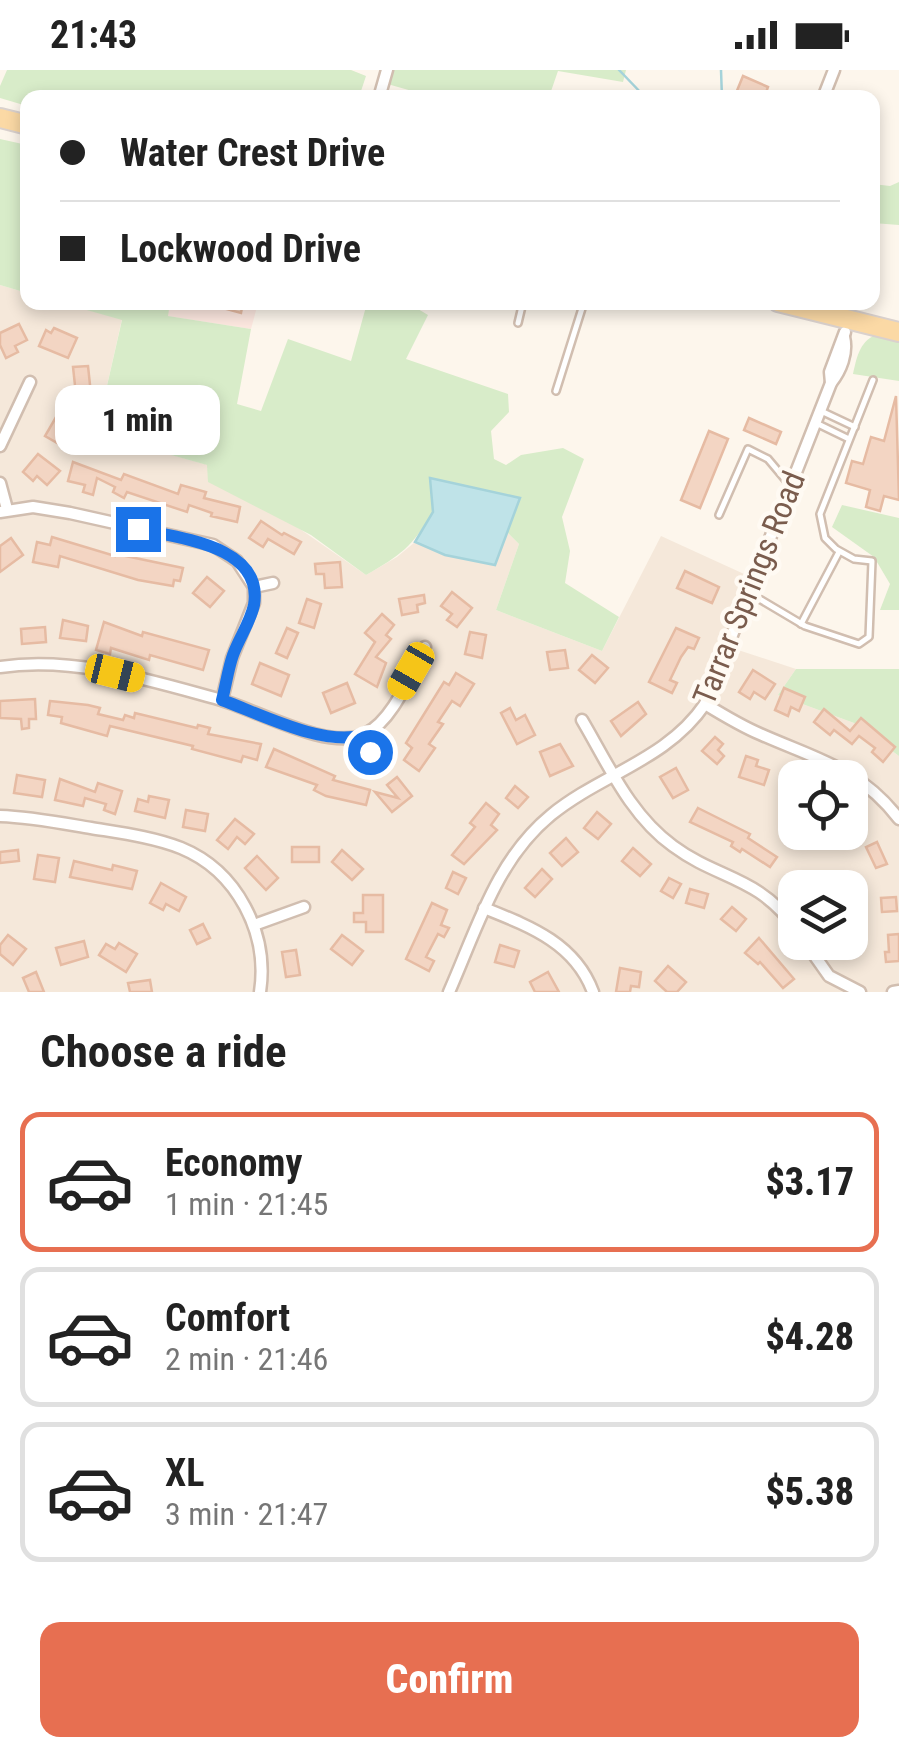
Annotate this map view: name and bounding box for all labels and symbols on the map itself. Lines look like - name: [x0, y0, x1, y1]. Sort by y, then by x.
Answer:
- callout: 1 min: [56, 384, 220, 454]
- street label: Tarrar Springs Road: [685, 466, 813, 710]
- route end: [116, 507, 161, 552]
- car: [383, 638, 439, 704]
- car: [82, 651, 148, 695]
- route start: [348, 730, 393, 775]

